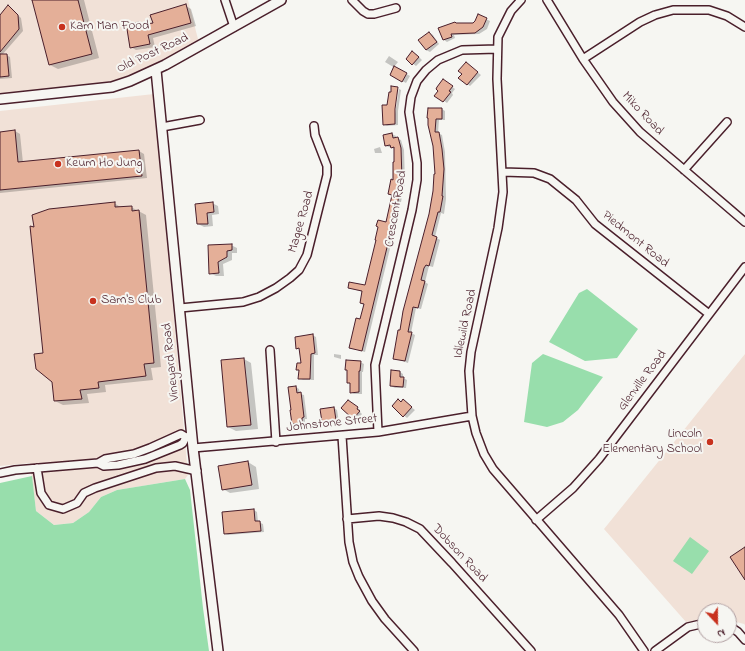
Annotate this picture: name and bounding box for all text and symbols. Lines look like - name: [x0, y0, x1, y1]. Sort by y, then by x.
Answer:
- place label: Kam Man Food: [70, 19, 149, 35]
- marker: Kam Man Food: [57, 22, 67, 32]
- street label: Old Post Road: [115, 31, 191, 77]
- street label: Miko Road: [618, 89, 666, 139]
- place label: Keum Ho Jung: [66, 156, 142, 172]
- marker: Keum Ho Jung: [53, 159, 63, 169]
- street label: Crescent Road: [383, 169, 411, 249]
- street label: Magee Road: [286, 189, 318, 255]
- street label: Piedmont Road: [598, 208, 672, 272]
- street label: Idlewild Road: [451, 288, 481, 360]
- place label: Sam's Club: [101, 293, 161, 309]
- marker: Sam's Club: [88, 296, 98, 306]
- street label: Vineyard Road: [160, 322, 184, 402]
- street label: Glenville Road: [615, 348, 671, 414]
- street label: Johnstone Street: [286, 411, 378, 437]
- place label: Lincoln Elementary School: [602, 427, 702, 458]
- marker: Lincoln Elementary School: [705, 437, 715, 447]
- street label: Dobson Road: [428, 522, 490, 586]
- north arrow: [697, 603, 737, 643]
- text: N: [715, 624, 728, 642]

